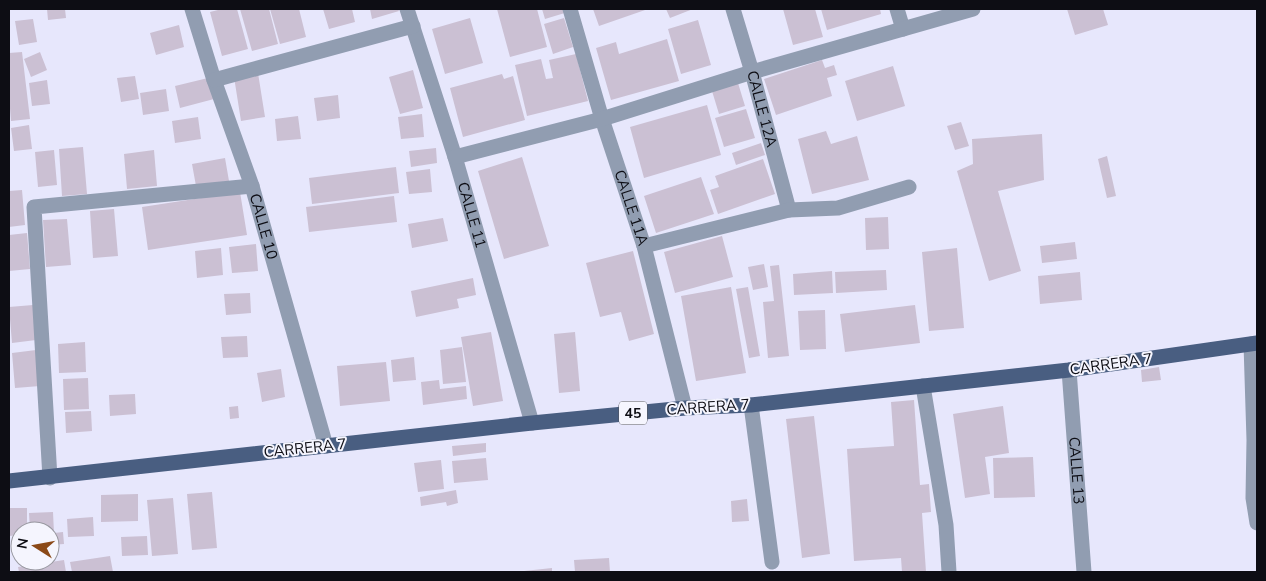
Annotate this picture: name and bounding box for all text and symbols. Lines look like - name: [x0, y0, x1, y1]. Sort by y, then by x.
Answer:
- street label: CALLE 12A: [742, 68, 782, 150]
- street label: CALLE 11A: [609, 167, 653, 248]
- street label: CALLE 11: [453, 180, 491, 250]
- street label: CALLE 10: [245, 191, 282, 262]
- street label: CARRERA 7: [1068, 348, 1154, 380]
- street label: CARRERA 7: [666, 394, 750, 420]
- road number: 45: [619, 402, 647, 424]
- street label: CARRERA 7: [263, 434, 347, 462]
- street label: CALLE 13: [1064, 436, 1089, 505]
- north arrow: [10, 521, 60, 571]
- text: N: [12, 537, 33, 551]

